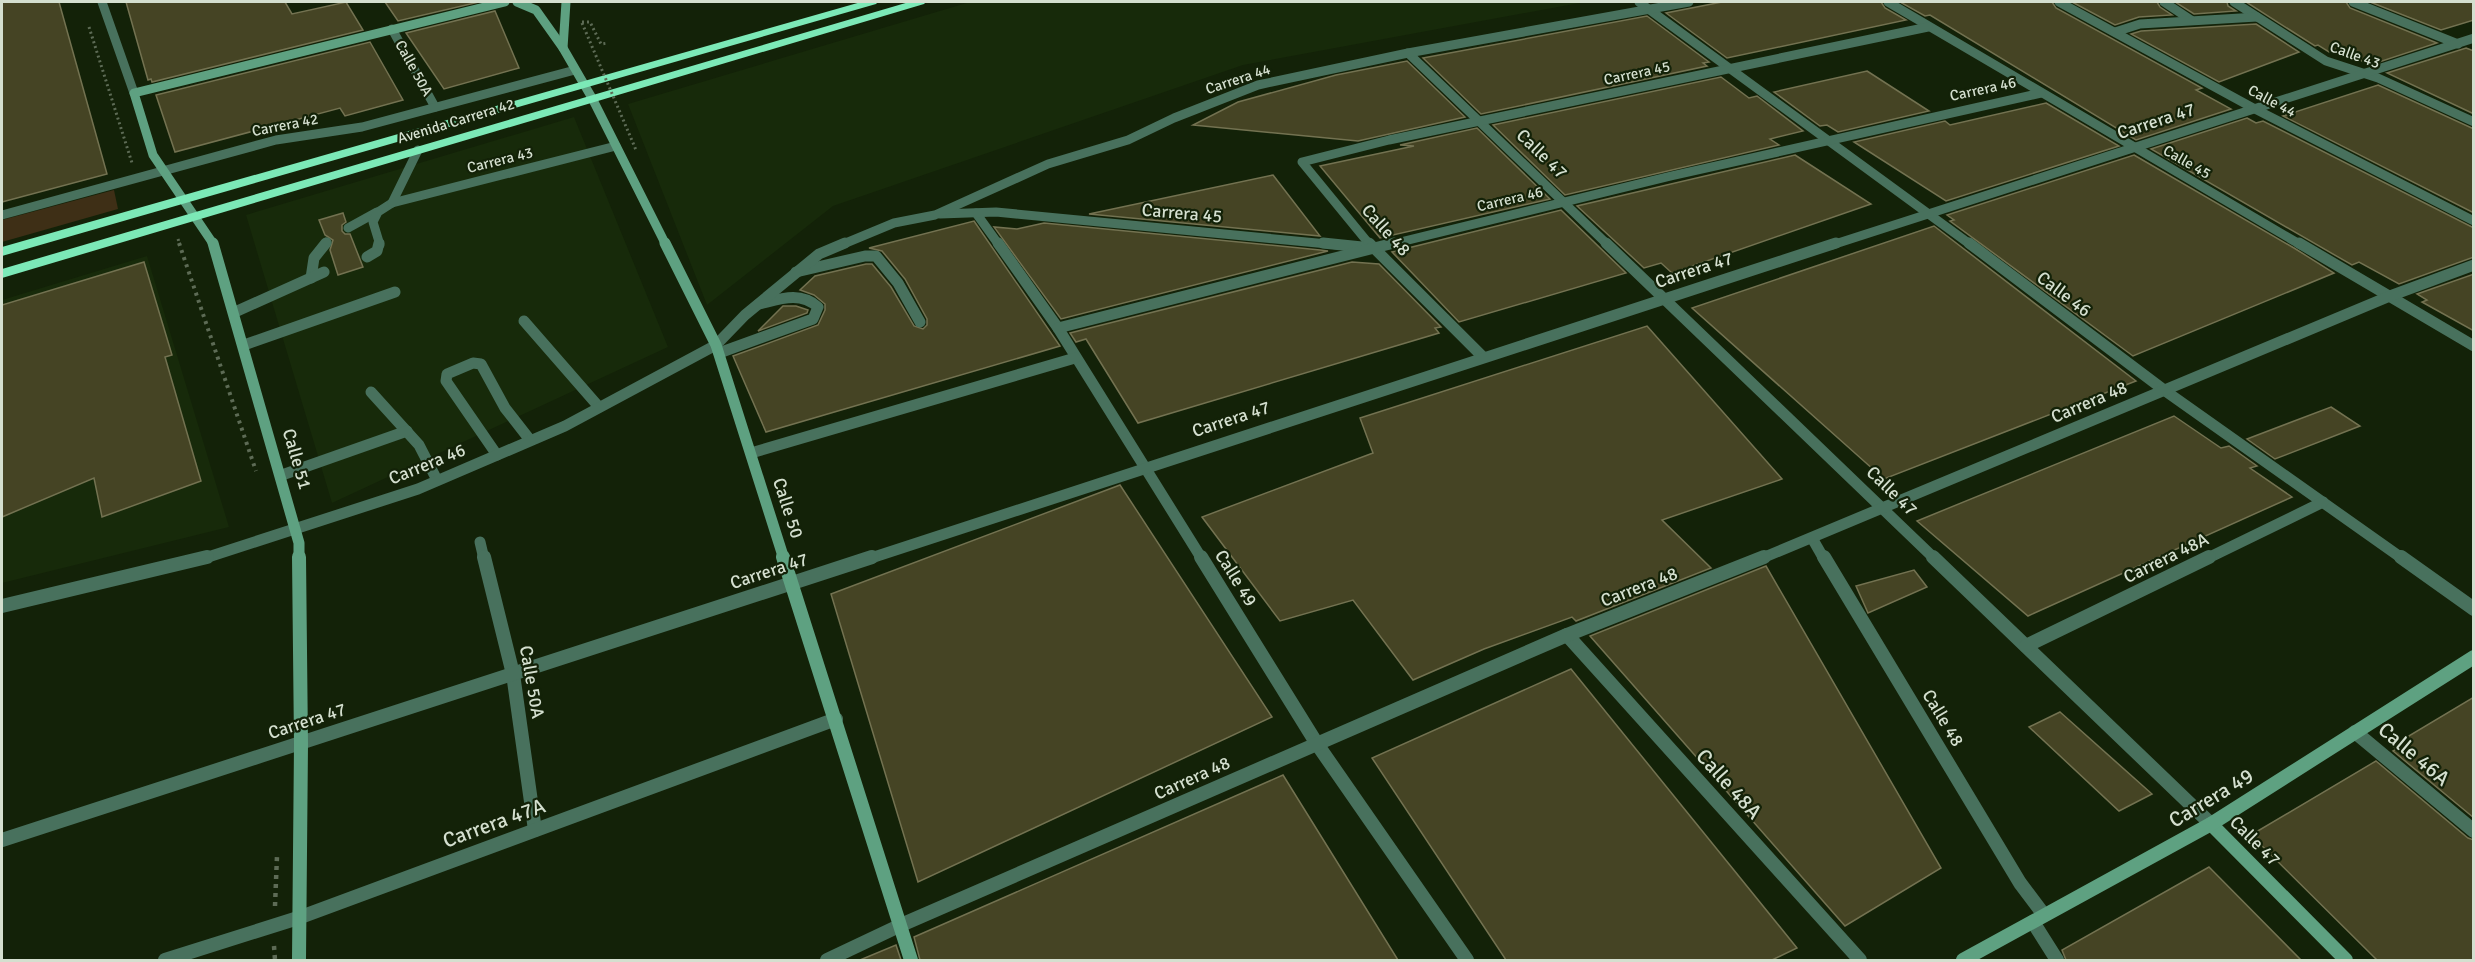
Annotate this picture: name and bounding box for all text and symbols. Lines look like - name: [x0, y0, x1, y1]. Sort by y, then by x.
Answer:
- street label: Calle 50A: [391, 37, 437, 99]
- street label: Calle 43: [2327, 38, 2383, 72]
- street label: Carrera 45: [1602, 57, 1672, 89]
- street label: Carrera 44: [1203, 60, 1273, 98]
- street label: Carrera 46: [1948, 73, 2018, 105]
- street label: Calle 44: [2245, 81, 2299, 121]
- street label: Avenida Carrera 42: [395, 95, 517, 147]
- street label: Carrera 47: [2114, 98, 2198, 144]
- street label: Carrera 42: [250, 110, 320, 140]
- street label: Calle 47: [1512, 124, 1572, 184]
- street label: Calle 45: [2160, 141, 2214, 183]
- street label: Carrera 43: [465, 143, 535, 177]
- street label: Carrera 46: [1475, 183, 1545, 215]
- street label: Carrera 45: [1141, 199, 1223, 227]
- street label: Calle 48: [1357, 199, 1415, 261]
- street label: Carrera 47: [1652, 247, 1736, 293]
- street label: Calle 46: [2032, 266, 2096, 322]
- street label: Carrera 48: [2048, 376, 2130, 428]
- street label: Carrera 47: [1189, 396, 1273, 442]
- street label: Calle 51: [278, 426, 316, 492]
- street label: Carrera 46: [385, 439, 469, 489]
- street label: Calle 47: [1862, 461, 1922, 521]
- street label: Calle 50: [768, 475, 808, 541]
- street label: Carrera 48A: [2120, 528, 2212, 588]
- street label: Calle 49: [1210, 546, 1262, 610]
- street label: Carrera 47: [727, 548, 811, 594]
- street label: Carrera 48: [1597, 562, 1681, 612]
- street label: Calle 50A: [515, 644, 549, 720]
- street label: Calle 48: [1917, 686, 1969, 750]
- street label: Carrera 47: [265, 698, 349, 744]
- street label: Calle 46A: [2373, 716, 2455, 792]
- street label: Calle 48A: [1691, 743, 1767, 825]
- street label: Carrera 48: [1151, 752, 1233, 804]
- street label: Carrera 49: [2164, 763, 2258, 833]
- street label: Carrera 47A: [439, 792, 549, 854]
- street label: Calle 47: [2225, 811, 2285, 871]

